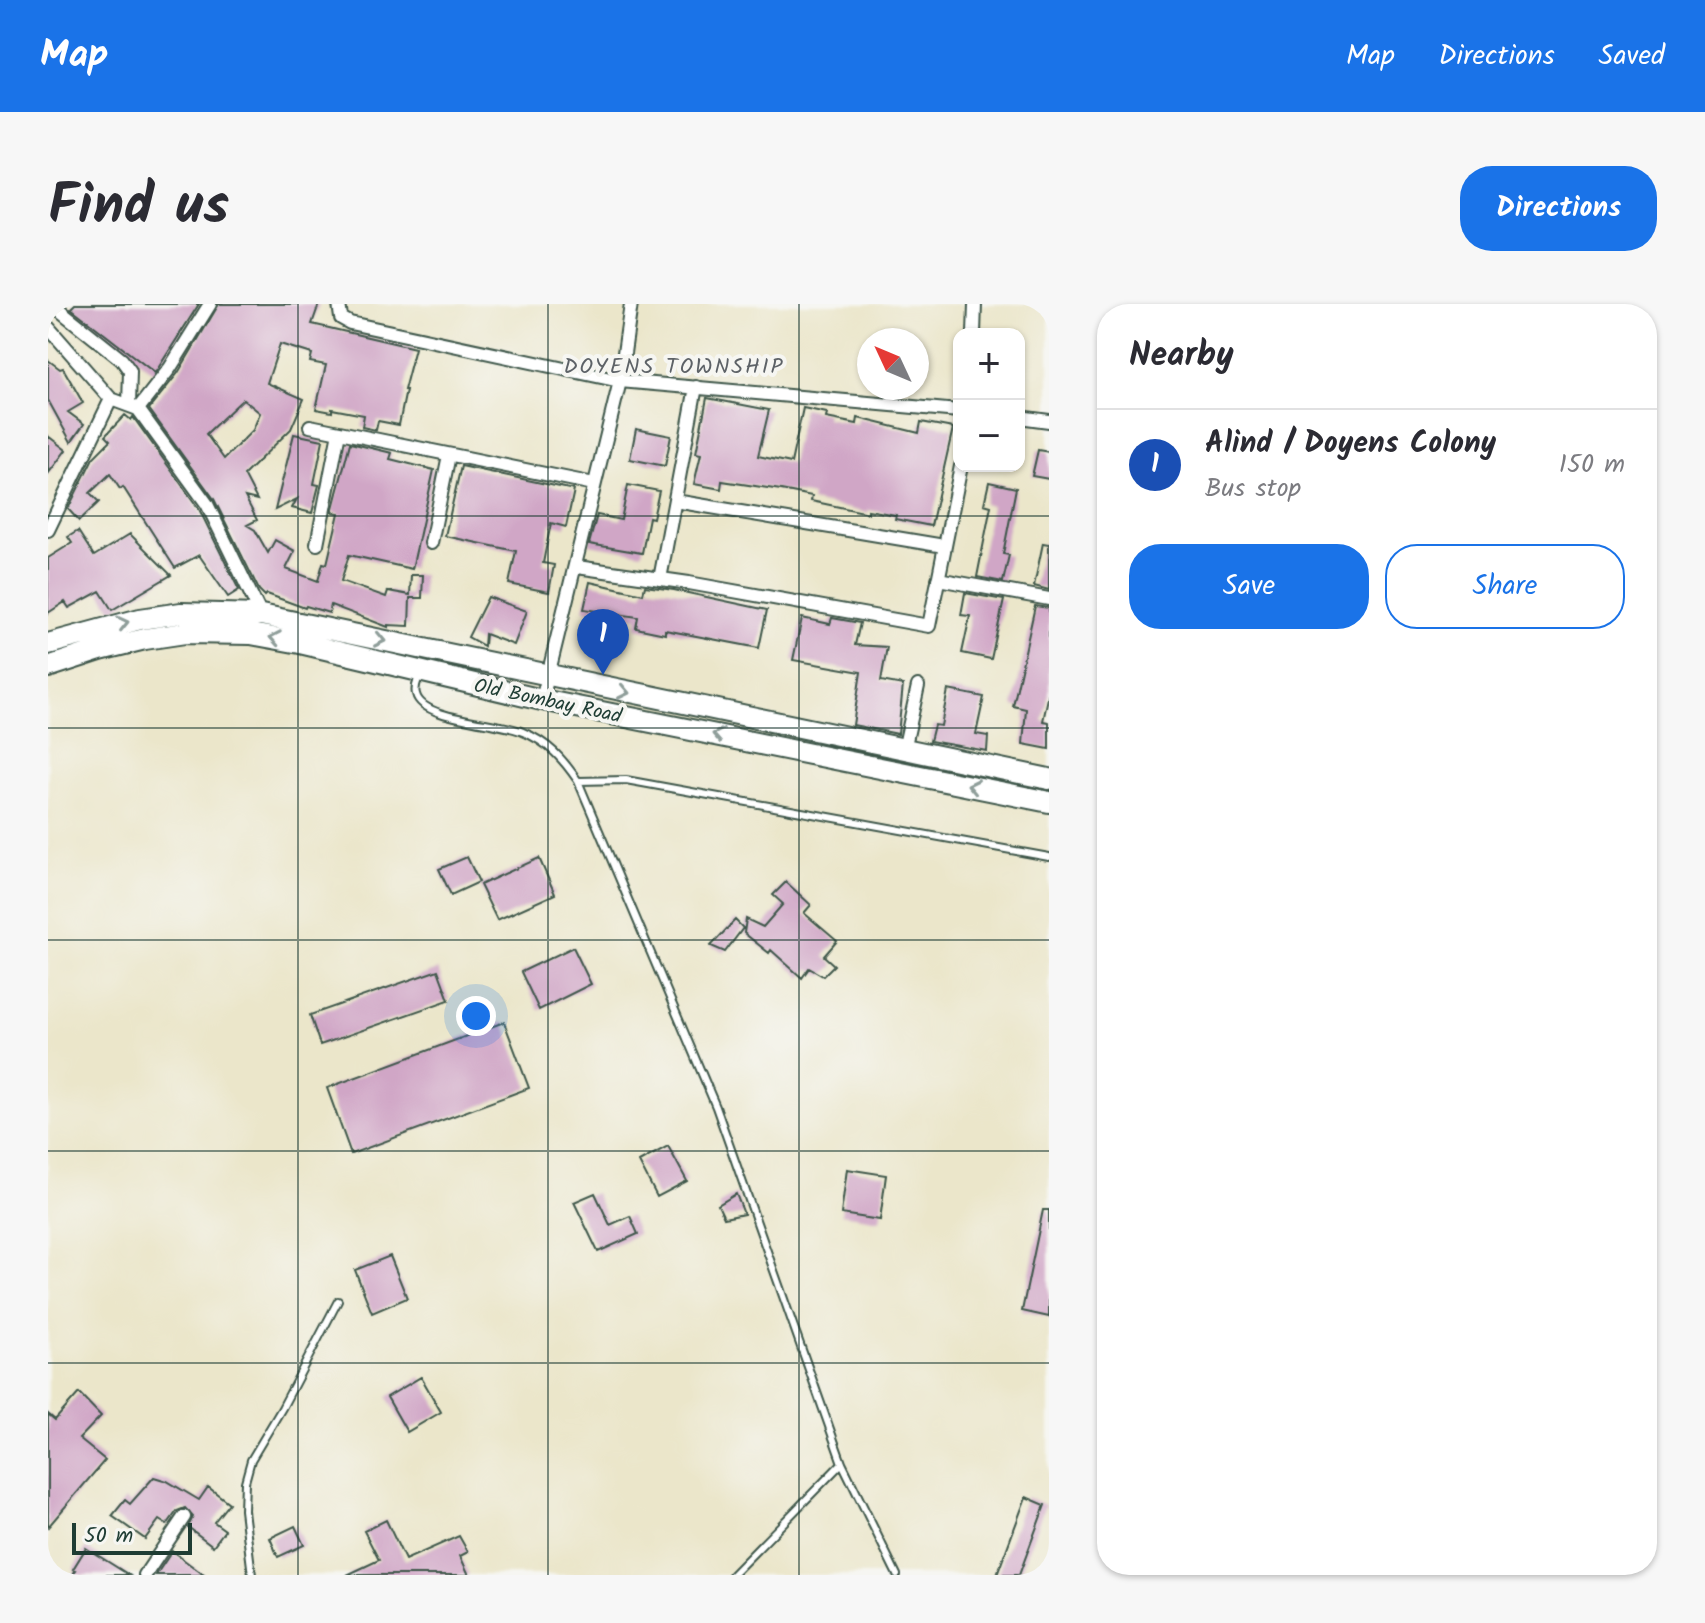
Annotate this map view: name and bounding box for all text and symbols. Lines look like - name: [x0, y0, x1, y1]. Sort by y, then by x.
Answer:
- text: Map: [40, 26, 109, 86]
- text: Map: [1346, 34, 1395, 79]
- text: Directions: [1439, 34, 1555, 79]
- text: Saved: [1599, 34, 1665, 79]
- text: Find us: [48, 163, 229, 253]
- button: Directions: [1460, 166, 1657, 251]
- north arrow: [857, 328, 929, 400]
- map controls: [953, 328, 1025, 472]
- button: +: [953, 328, 1025, 400]
- text: Nearby: [1129, 329, 1234, 383]
- district label: DOYENS TOWNSHIP: [563, 350, 785, 385]
- button: −: [953, 400, 1025, 472]
- text: Alind / Doyens Colony: [1205, 420, 1496, 468]
- text: 1: [1151, 444, 1159, 486]
- text: 150 m: [1559, 444, 1625, 486]
- text: Bus stop: [1205, 468, 1301, 510]
- button: Save: [1129, 544, 1369, 629]
- button: Share: [1385, 544, 1625, 629]
- pin: 1: [577, 609, 629, 675]
- one-way arrow: [116, 615, 130, 632]
- one-way arrow: [269, 631, 282, 648]
- one-way arrow: [372, 631, 386, 648]
- street label: Old Bombay Road: [471, 671, 625, 733]
- one-way arrow: [617, 682, 631, 699]
- one-way arrow: [711, 727, 725, 744]
- one-way arrow: [966, 778, 980, 795]
- your location: [456, 996, 496, 1036]
- scale bar: [72, 1519, 192, 1555]
- text: 50 m: [84, 1519, 133, 1554]

